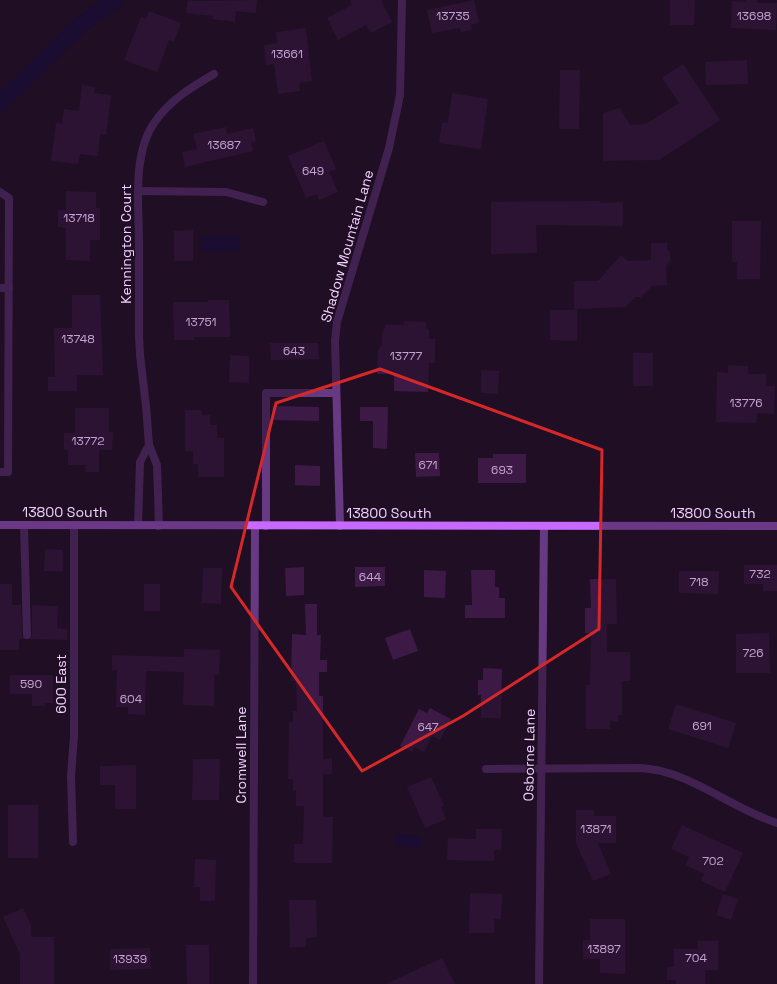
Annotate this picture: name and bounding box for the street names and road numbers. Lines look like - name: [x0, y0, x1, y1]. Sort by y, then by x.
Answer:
- street label: Shadow Mountain Lane: [317, 168, 377, 324]
- street label: Kennington Court: [117, 184, 135, 304]
- street label: 13800 South: [22, 503, 108, 521]
- street label: 13800 South: [346, 504, 432, 522]
- street label: 13800 South: [670, 504, 756, 522]
- street label: 600 East: [52, 654, 70, 714]
- street label: Cromwell Lane: [232, 706, 250, 804]
- street label: Osborne Lane: [519, 708, 539, 802]

